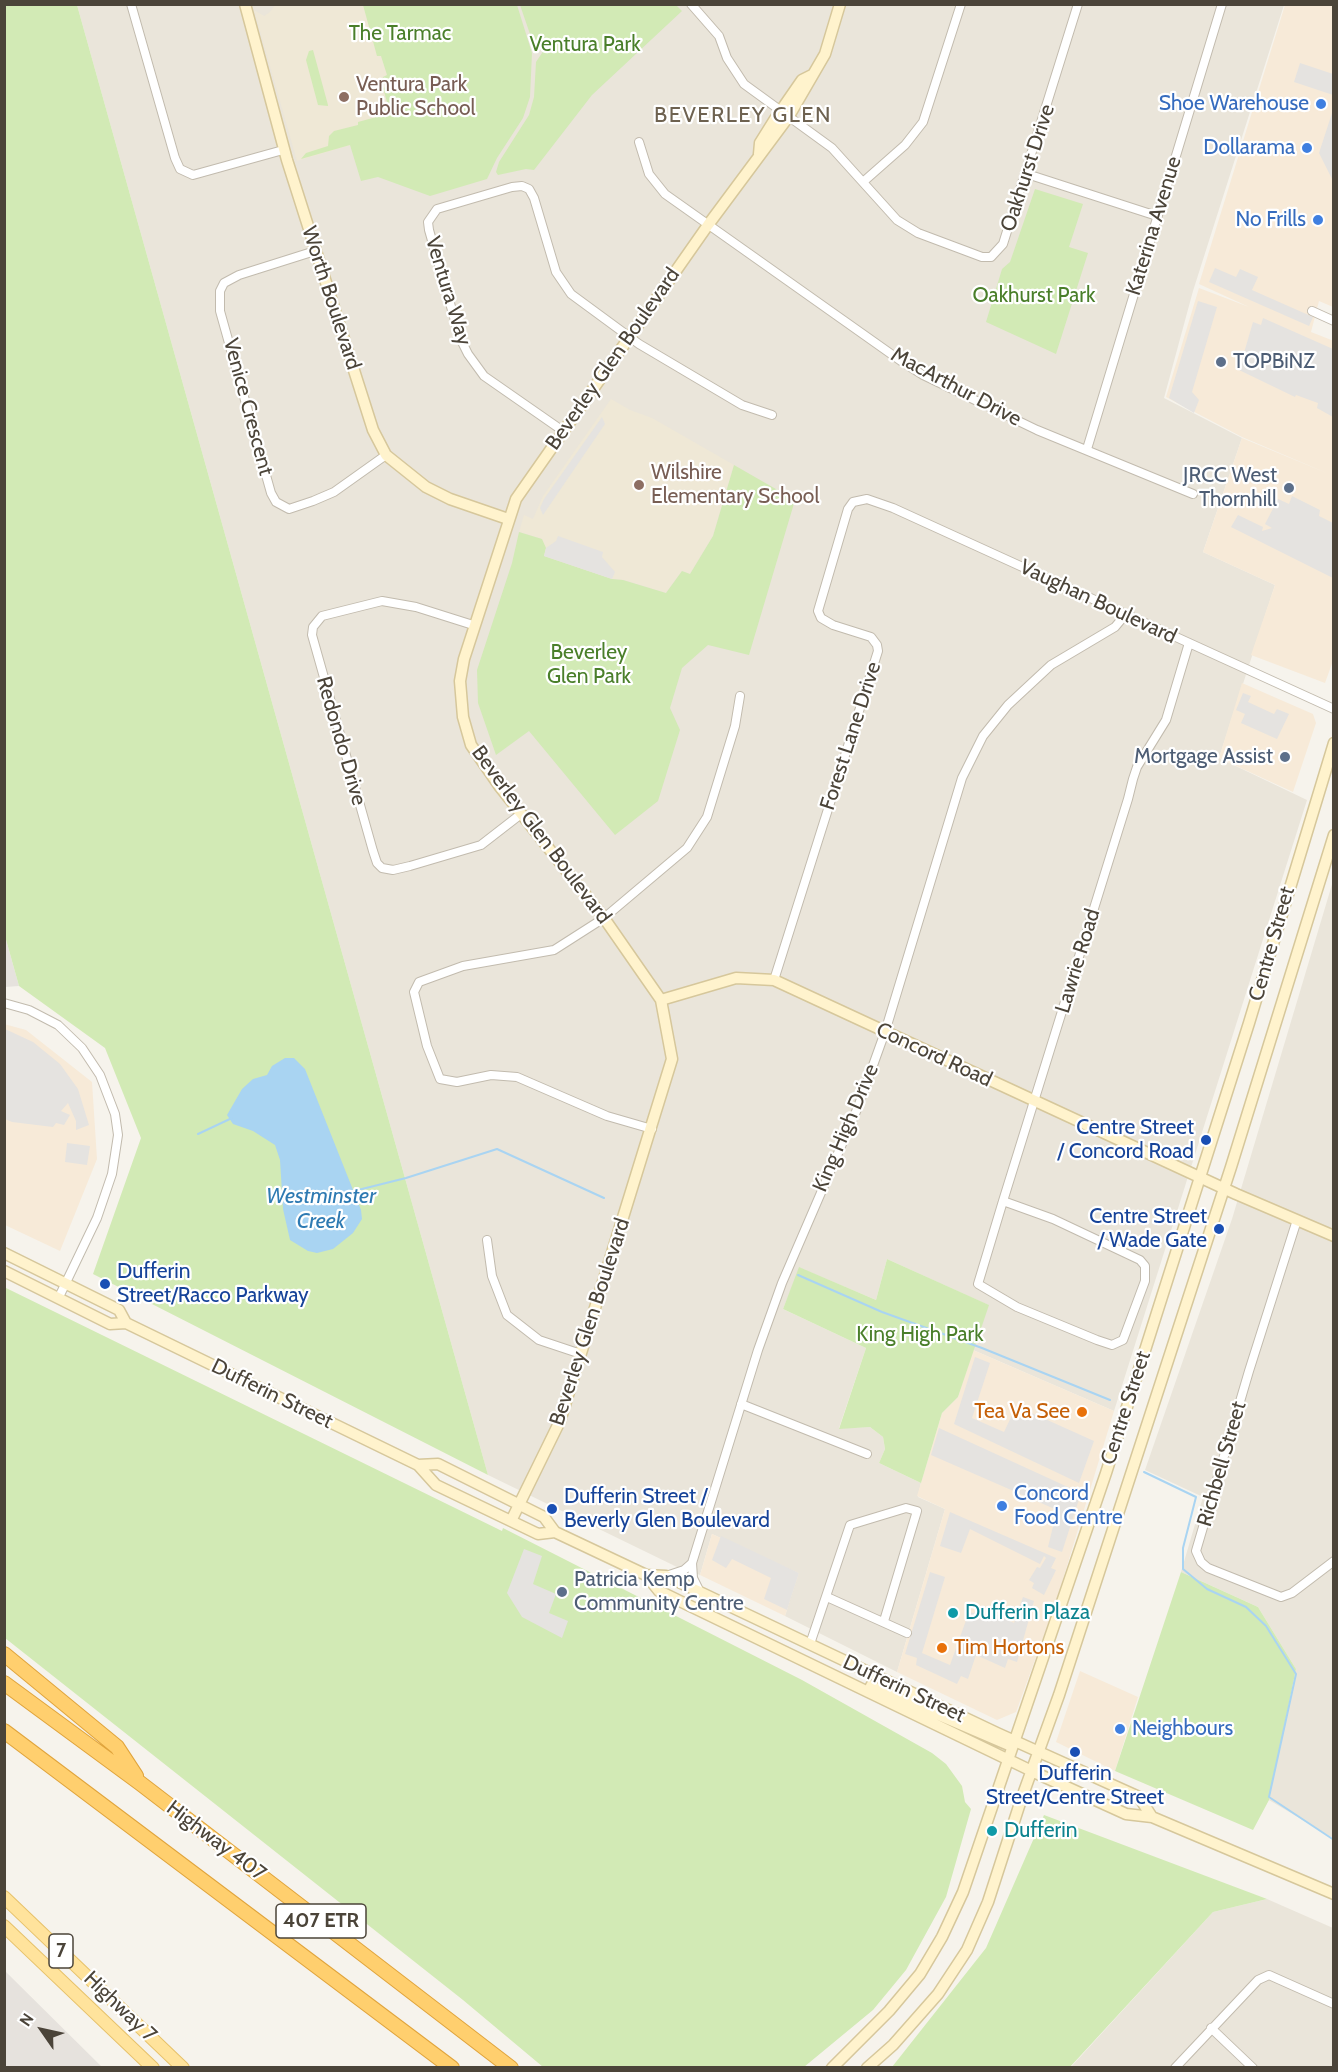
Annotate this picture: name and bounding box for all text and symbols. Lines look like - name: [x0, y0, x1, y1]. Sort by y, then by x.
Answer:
- park label: The Tarmac: [349, 21, 451, 47]
- park label: Ventura Park: [529, 32, 641, 58]
- place label: Ventura Park Public School: [356, 72, 475, 122]
- marker: Ventura Park Public School: [337, 90, 351, 104]
- place label: Shoe Warehouse: [1159, 91, 1309, 117]
- marker: Shoe Warehouse: [1314, 97, 1328, 111]
- street label: Oakhurst Drive: [996, 101, 1060, 235]
- district label: BEVERLEY GLEN: [654, 103, 832, 129]
- place label: Dollarama: [1203, 135, 1295, 161]
- marker: Dollarama: [1300, 141, 1314, 155]
- street label: Katerina Avenue: [1121, 154, 1187, 298]
- place label: No Frills: [1236, 207, 1306, 233]
- marker: No Frills: [1311, 213, 1325, 227]
- street label: Worth Boulevard: [296, 223, 366, 373]
- street label: Ventura Way: [419, 234, 477, 348]
- street label: Beverley Glen Boulevard: [541, 263, 685, 455]
- park label: Oakhurst Park: [973, 283, 1095, 309]
- street label: Venice Crescent: [218, 336, 278, 478]
- street label: MacArthur Drive: [886, 342, 1026, 432]
- place label: TOPBiNZ: [1233, 349, 1315, 375]
- marker: TOPBiNZ: [1214, 355, 1228, 369]
- place label: Wilshire Elementary School: [651, 460, 819, 510]
- place label: JRCC West Thornhill: [1183, 463, 1277, 513]
- marker: Wilshire Elementary School: [632, 478, 646, 492]
- marker: JRCC West Thornhill: [1282, 481, 1296, 495]
- street label: Vaughan Boulevard: [1015, 555, 1181, 649]
- park label: Beverley Glen Park: [547, 640, 631, 690]
- street label: Forest Lane Drive: [815, 659, 887, 813]
- street label: Redondo Drive: [311, 674, 371, 808]
- street label: Beverley Glen Boulevard: [466, 741, 616, 929]
- place label: Mortgage Assist: [1134, 744, 1273, 770]
- marker: Mortgage Assist: [1278, 750, 1292, 764]
- street label: Centre Street: [1244, 884, 1300, 1004]
- street label: Lawrie Road: [1050, 906, 1106, 1016]
- street label: Concord Road: [872, 1017, 996, 1093]
- street label: King High Drive: [808, 1060, 884, 1196]
- place label: Centre Street / Concord Road: [1057, 1115, 1194, 1165]
- marker: Centre Street / Concord Road: [1199, 1133, 1213, 1147]
- water label: Westminster Creek: [266, 1184, 376, 1236]
- place label: Centre Street / Wade Gate: [1089, 1204, 1207, 1254]
- street label: Beverley Glen Boulevard: [545, 1215, 635, 1429]
- marker: Centre Street / Wade Gate: [1212, 1222, 1226, 1236]
- place label: Dufferin Street/Racco Parkway: [117, 1259, 309, 1309]
- marker: Dufferin Street/Racco Parkway: [98, 1277, 112, 1291]
- park label: King High Park: [856, 1322, 984, 1348]
- street label: Centre Street: [1096, 1348, 1156, 1468]
- street label: Dufferin Street: [207, 1354, 337, 1434]
- place label: Tea Va See: [974, 1399, 1070, 1425]
- street label: Richbell Street: [1192, 1399, 1252, 1529]
- marker: Tea Va See: [1075, 1405, 1089, 1419]
- place label: Concord Food Centre: [1014, 1481, 1123, 1531]
- place label: Dufferin Street / Beverly Glen Boulevard: [564, 1484, 770, 1534]
- marker: Concord Food Centre: [995, 1499, 1009, 1513]
- marker: Dufferin Street / Beverly Glen Boulevard: [545, 1502, 559, 1516]
- place label: Patricia Kemp Community Centre: [574, 1567, 744, 1617]
- marker: Patricia Kemp Community Centre: [555, 1585, 569, 1599]
- place label: Dufferin Plaza: [965, 1600, 1090, 1626]
- marker: Dufferin Plaza: [946, 1606, 960, 1620]
- place label: Tim Hortons: [954, 1635, 1064, 1661]
- marker: Tim Hortons: [935, 1641, 949, 1655]
- street label: Dufferin Street: [839, 1650, 969, 1728]
- place label: Neighbours: [1132, 1716, 1233, 1742]
- marker: Neighbours: [1113, 1722, 1127, 1736]
- marker: Dufferin Street/Centre Street: [1068, 1745, 1082, 1759]
- place label: Dufferin Street/Centre Street: [986, 1761, 1164, 1811]
- street label: Highway 407: [161, 1795, 271, 1887]
- place label: Dufferin: [1004, 1818, 1077, 1844]
- marker: Dufferin: [985, 1824, 999, 1838]
- road number: 407 ETR: [276, 1904, 366, 1938]
- road number: 7: [49, 1934, 73, 1968]
- street label: Highway 7: [78, 1966, 162, 2048]
- north arrow: [12, 2000, 72, 2060]
- text: N: [16, 2010, 38, 2030]

